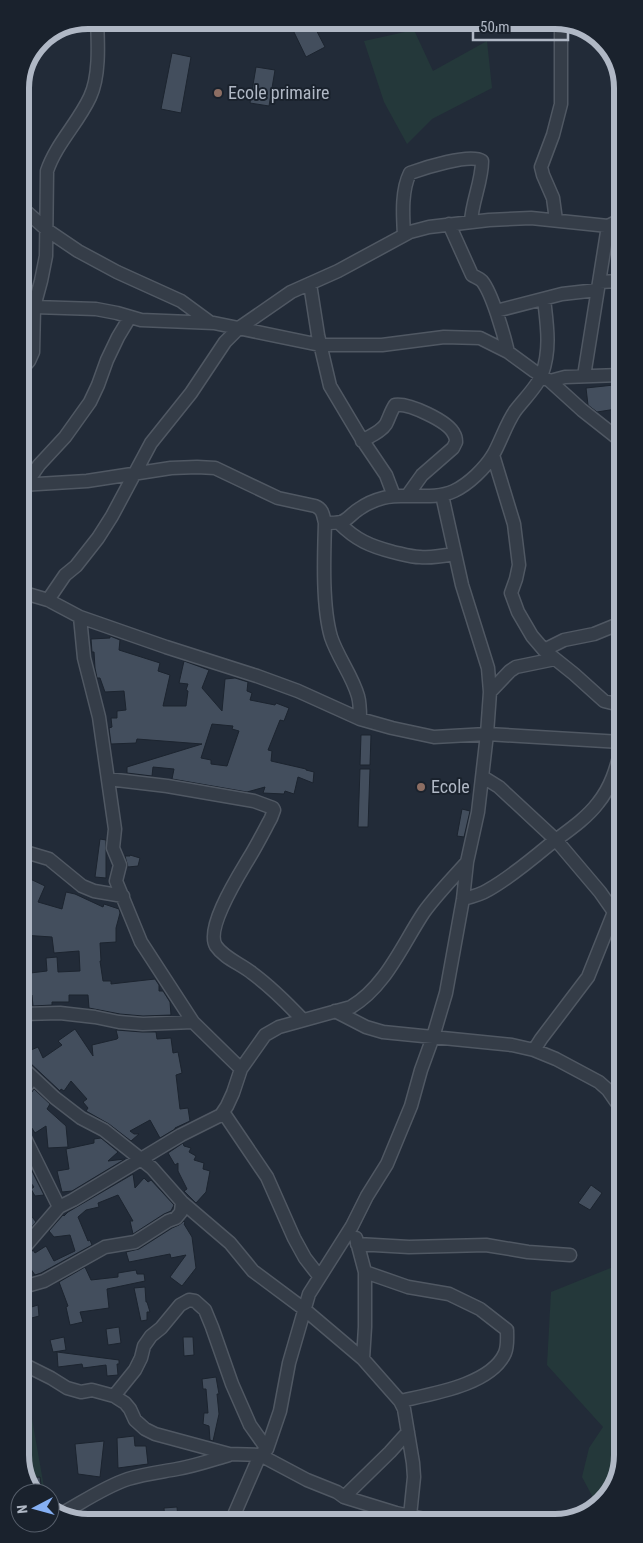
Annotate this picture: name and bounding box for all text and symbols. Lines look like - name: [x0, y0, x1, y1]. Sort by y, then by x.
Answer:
- scale bar: [473, 10, 568, 42]
- text: 50 m: [480, 18, 510, 36]
- place label: Ecole primaire: [228, 82, 329, 103]
- marker: Ecole primaire: [212, 87, 224, 99]
- place label: Ecole: [431, 776, 470, 797]
- marker: Ecole: [415, 781, 427, 793]
- north arrow: [10, 1483, 60, 1533]
- text: N: [14, 1504, 30, 1514]

